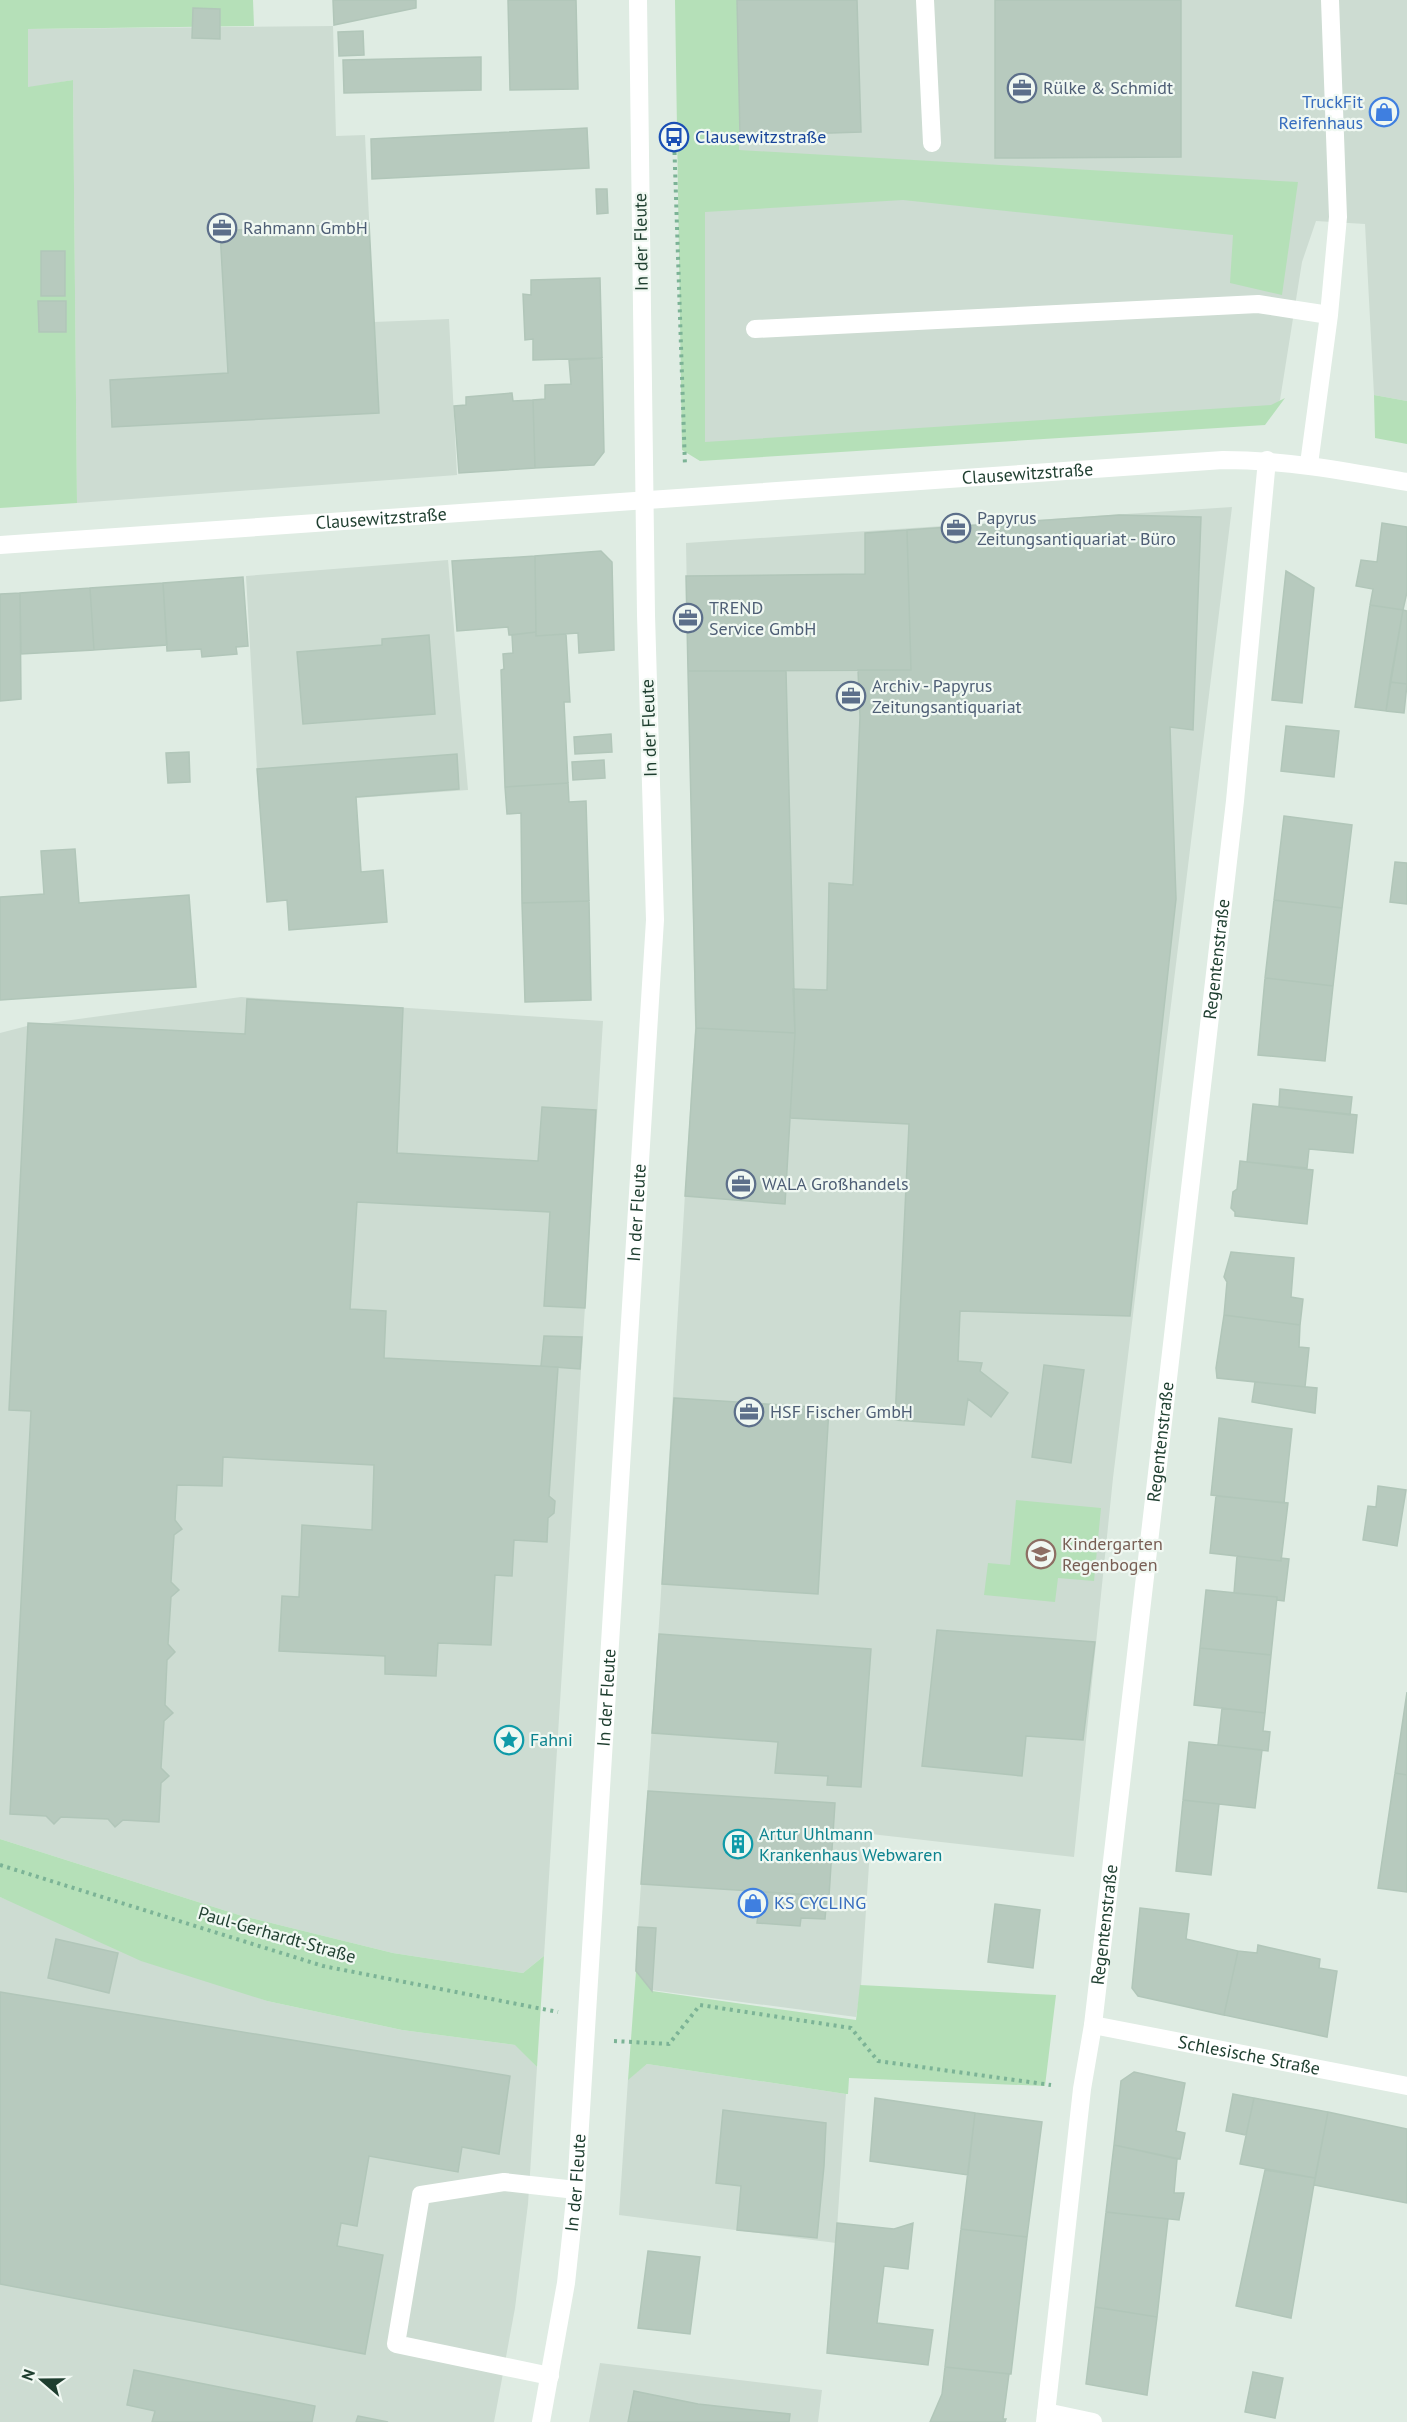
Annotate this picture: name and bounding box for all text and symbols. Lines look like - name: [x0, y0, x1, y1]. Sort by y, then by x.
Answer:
- office icon: Rülke & Schmidt: [1006, 72, 1038, 104]
- place label: Rülke & Schmidt: [1043, 76, 1173, 99]
- place label: TruckFit Reifenhaus: [1279, 90, 1363, 134]
- shop icon: TruckFit Reifenhaus: [1368, 96, 1400, 128]
- bus stop icon: Clausewitzstraße: [658, 121, 690, 153]
- place label: Clausewitzstraße: [695, 125, 826, 148]
- street label: In der Fleute: [628, 193, 653, 291]
- office icon: Rahmann GmbH: [206, 212, 238, 244]
- place label: Rahmann GmbH: [243, 216, 368, 239]
- street label: Clausewitzstraße: [961, 457, 1094, 489]
- street label: Clausewitzstraße: [315, 502, 447, 534]
- place label: Papyrus Zeitungsantiquariat - Büro: [977, 506, 1176, 550]
- office icon: Papyrus Zeitungsantiquariat - Büro: [940, 512, 972, 544]
- place label: TREND Service GmbH: [709, 596, 816, 640]
- office icon: TREND Service GmbH: [672, 602, 704, 634]
- place label: Archiv - Papyrus Zeitungsantiquariat: [872, 674, 1022, 718]
- street label: In der Fleute: [635, 679, 662, 777]
- office icon: Archiv - Papyrus Zeitungsantiquariat: [835, 680, 867, 712]
- street label: Regentenstraße: [1198, 898, 1235, 1020]
- street label: In der Fleute: [622, 1163, 651, 1262]
- office icon: WALA Großhandels: [725, 1168, 757, 1200]
- place label: WALA Großhandels: [762, 1172, 909, 1195]
- street label: Regentenstraße: [1142, 1380, 1179, 1503]
- office icon: HSF Fischer GmbH: [733, 1396, 765, 1428]
- place label: HSF Fischer GmbH: [770, 1400, 913, 1423]
- place label: Kindergarten Regenbogen: [1062, 1532, 1163, 1576]
- school or university icon: Kindergarten Regenbogen: [1025, 1538, 1057, 1570]
- street label: In der Fleute: [592, 1648, 621, 1747]
- place icon: Fahni: [493, 1724, 525, 1756]
- place label: Fahni: [530, 1728, 573, 1751]
- place label: Artur Uhlmann Krankenhaus Webwaren: [759, 1822, 942, 1866]
- building icon: Artur Uhlmann Krankenhaus Webwaren: [722, 1828, 754, 1860]
- street label: Regentenstraße: [1086, 1863, 1123, 1986]
- shop icon: KS CYCLING: [737, 1887, 769, 1919]
- place label: KS CYCLING: [774, 1891, 866, 1914]
- street label: Paul-Gerhardt-Straße: [196, 1901, 359, 1968]
- street label: Schlesische Straße: [1176, 2030, 1322, 2080]
- street label: In der Fleute: [560, 2133, 590, 2233]
- north arrow: [12, 2350, 72, 2410]
- text: N: [17, 2367, 39, 2383]

